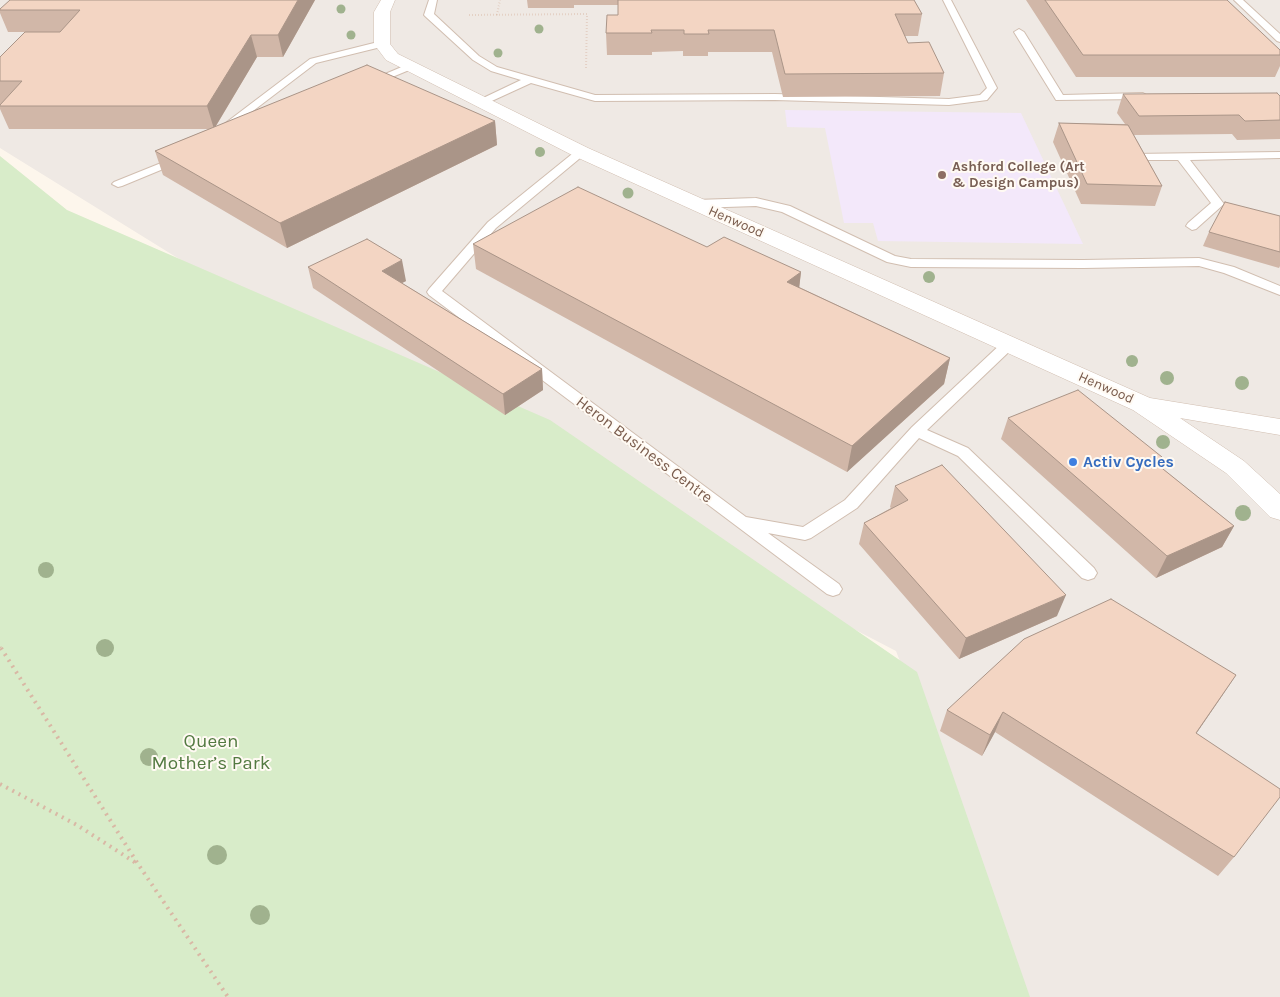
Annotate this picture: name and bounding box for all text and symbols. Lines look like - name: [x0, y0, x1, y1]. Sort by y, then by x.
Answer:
- place label: Ashford College (Art & Design Campus): [952, 159, 1085, 192]
- marker: Ashford College (Art & Design Campus): [936, 169, 948, 181]
- street label: Henwood: [706, 202, 766, 242]
- street label: Henwood: [1076, 368, 1136, 408]
- street label: Heron Business Centre: [572, 392, 716, 508]
- place label: Activ Cycles: [1083, 452, 1174, 472]
- marker: Activ Cycles: [1067, 456, 1079, 468]
- park label: Queen Mother’s Park: [152, 731, 270, 775]

